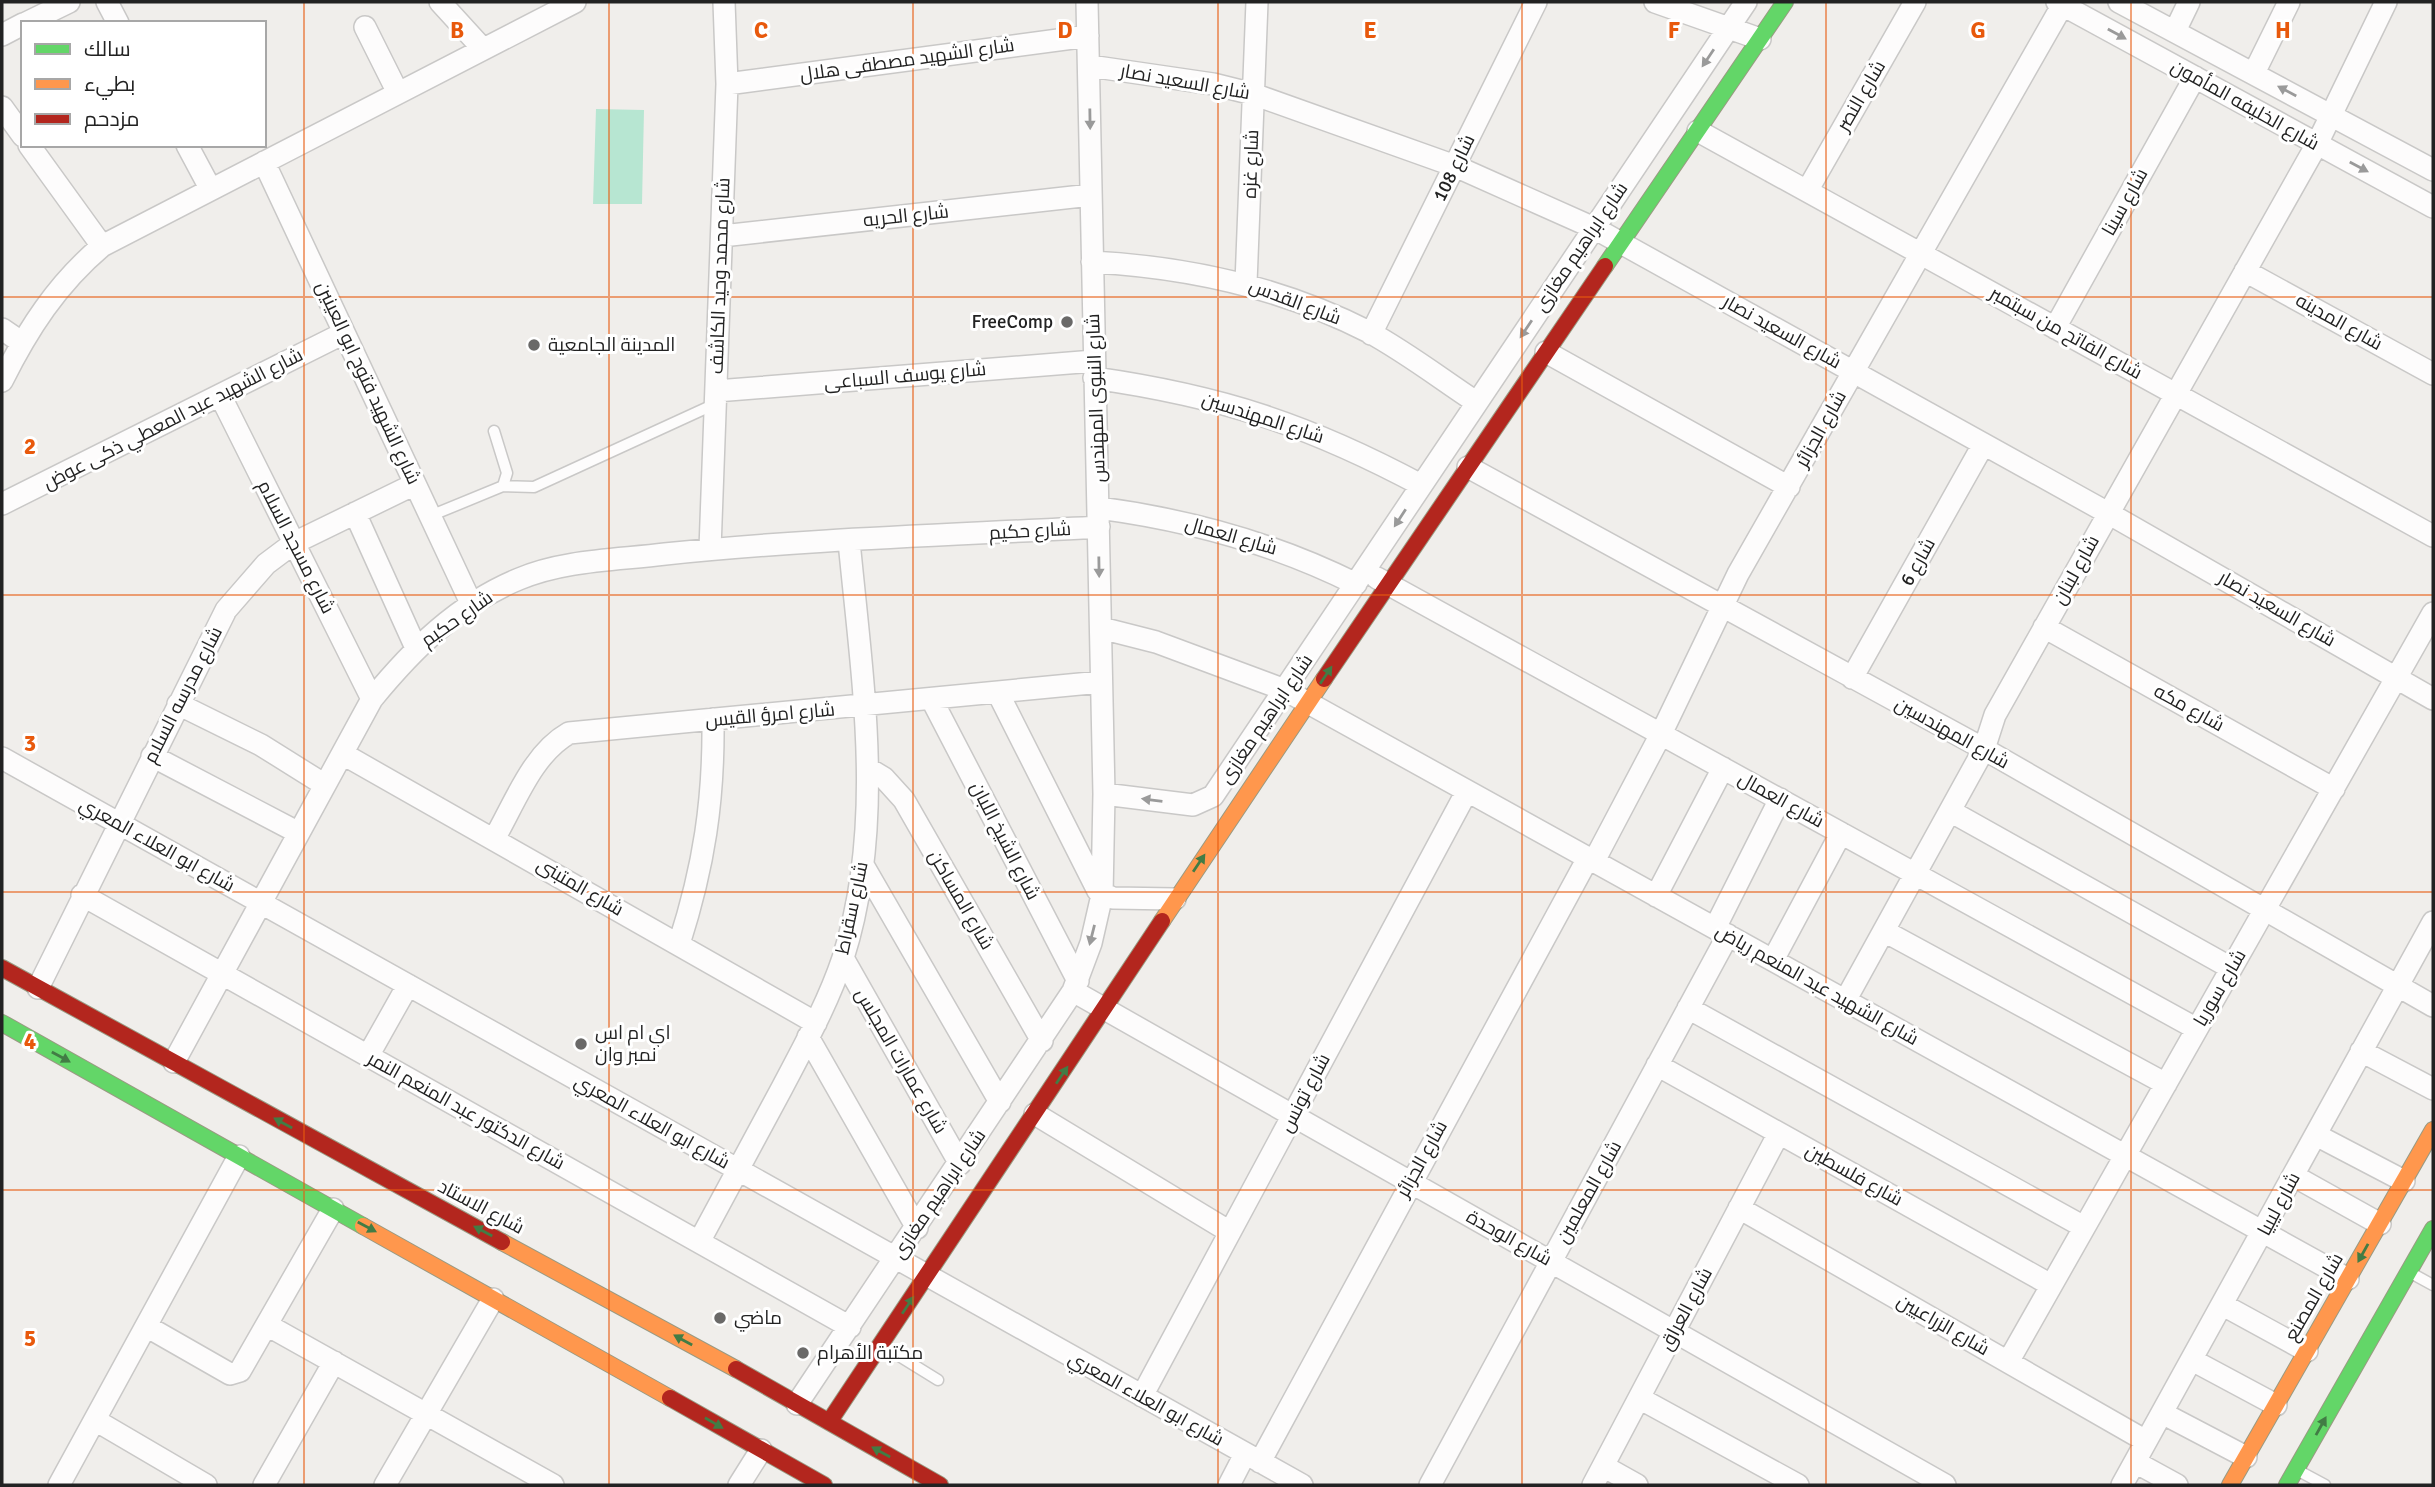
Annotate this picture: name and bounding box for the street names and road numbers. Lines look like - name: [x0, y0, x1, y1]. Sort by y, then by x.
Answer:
- street label: شارع الشهيد مصطفى هلال: [798, 33, 1016, 88]
- street label: شارع الخليفه المأمون: [2166, 54, 2323, 157]
- street label: شارع النصر: [1831, 56, 1892, 137]
- street label: شارع السعيد نصار: [1117, 59, 1252, 106]
- street label: شارع غزه: [1238, 129, 1265, 199]
- street label: شارع 108: [1427, 130, 1481, 206]
- street label: شارع سينا: [2097, 164, 2154, 240]
- street label: شارع محمد وحيد الكاشف: [705, 177, 736, 375]
- street label: شارع ابراهيم مغازى: [1529, 178, 1634, 317]
- street label: شارع الحريه: [862, 200, 950, 233]
- street label: شارع القدس: [1245, 273, 1344, 331]
- street label: شارع الشهيد فتوح ابو العينين: [309, 278, 426, 489]
- street label: شارع الفاتح من سبتمبر: [1984, 281, 2147, 386]
- street label: شارع المدينه: [2291, 288, 2387, 357]
- street label: شارع السعيد نصار: [1717, 289, 1845, 375]
- street label: شارع النبوى المهندس: [1081, 313, 1112, 483]
- street label: شارع الشهيد عبد المعطي ذكى عوض: [39, 343, 308, 497]
- street label: شارع يوسف السباعى: [823, 357, 987, 396]
- street label: شارع الجزائر: [1790, 386, 1853, 473]
- street label: شارع المهندسين: [1199, 387, 1327, 450]
- street label: شارع مسجد السلام: [251, 476, 340, 618]
- street label: شارع العمال: [1182, 511, 1280, 562]
- street label: شارع حكيم: [988, 517, 1072, 546]
- street label: شارع لبنان: [2047, 531, 2106, 609]
- street label: شارع 6: [1895, 534, 1942, 591]
- street label: شارع السعيد نصار: [2213, 565, 2340, 653]
- street label: شارع حكيم: [416, 586, 498, 653]
- street label: شارع مدرسه السلام: [138, 622, 229, 768]
- street label: شارع ابراهيم مغازى: [1214, 650, 1319, 789]
- street label: شارع مكه: [2149, 679, 2228, 738]
- street label: شارع المهندسين: [1890, 692, 2013, 775]
- street label: شارع امرؤ القيس: [704, 697, 836, 734]
- street label: شارع العمال: [1733, 767, 1828, 834]
- street label: شارع الشيخ اللبان: [964, 778, 1045, 905]
- street label: شارع ابو العلاء المعري: [74, 792, 239, 899]
- street label: شارع المساكن: [922, 846, 999, 955]
- street label: شارع المتبنى: [532, 852, 628, 922]
- street label: شارع سقراط: [830, 859, 875, 957]
- street label: شارع الشهيد عبد المنعم رياض: [1711, 919, 1923, 1052]
- street label: شارع سوريا: [2188, 945, 2252, 1031]
- street label: شارع عمارات المجلس: [849, 984, 952, 1139]
- street label: شارع الدكتور عبد المنعم النمر: [362, 1046, 569, 1176]
- street label: شارع تونس: [1274, 1049, 1337, 1137]
- street label: شارع ابو العلاء المعري: [569, 1069, 734, 1176]
- street label: شارع الجزائر: [1391, 1116, 1454, 1203]
- street label: شارع ابراهيم مغازى: [887, 1125, 992, 1264]
- street label: شارع المعلمين: [1551, 1136, 1628, 1248]
- street label: شارع فلسطين: [1801, 1138, 1907, 1213]
- street label: شارع ليبيا: [2252, 1168, 2307, 1240]
- street label: شارع الاستاد: [433, 1174, 528, 1241]
- street label: شارع الوحدة: [1462, 1205, 1556, 1272]
- street label: شارع المصنع: [2279, 1249, 2350, 1346]
- street label: شارع العراق: [1654, 1263, 1719, 1355]
- street label: شارع الزراعيين: [1892, 1289, 1994, 1362]
- street label: شارع ابو العلاء المعري: [1063, 1346, 1228, 1453]

